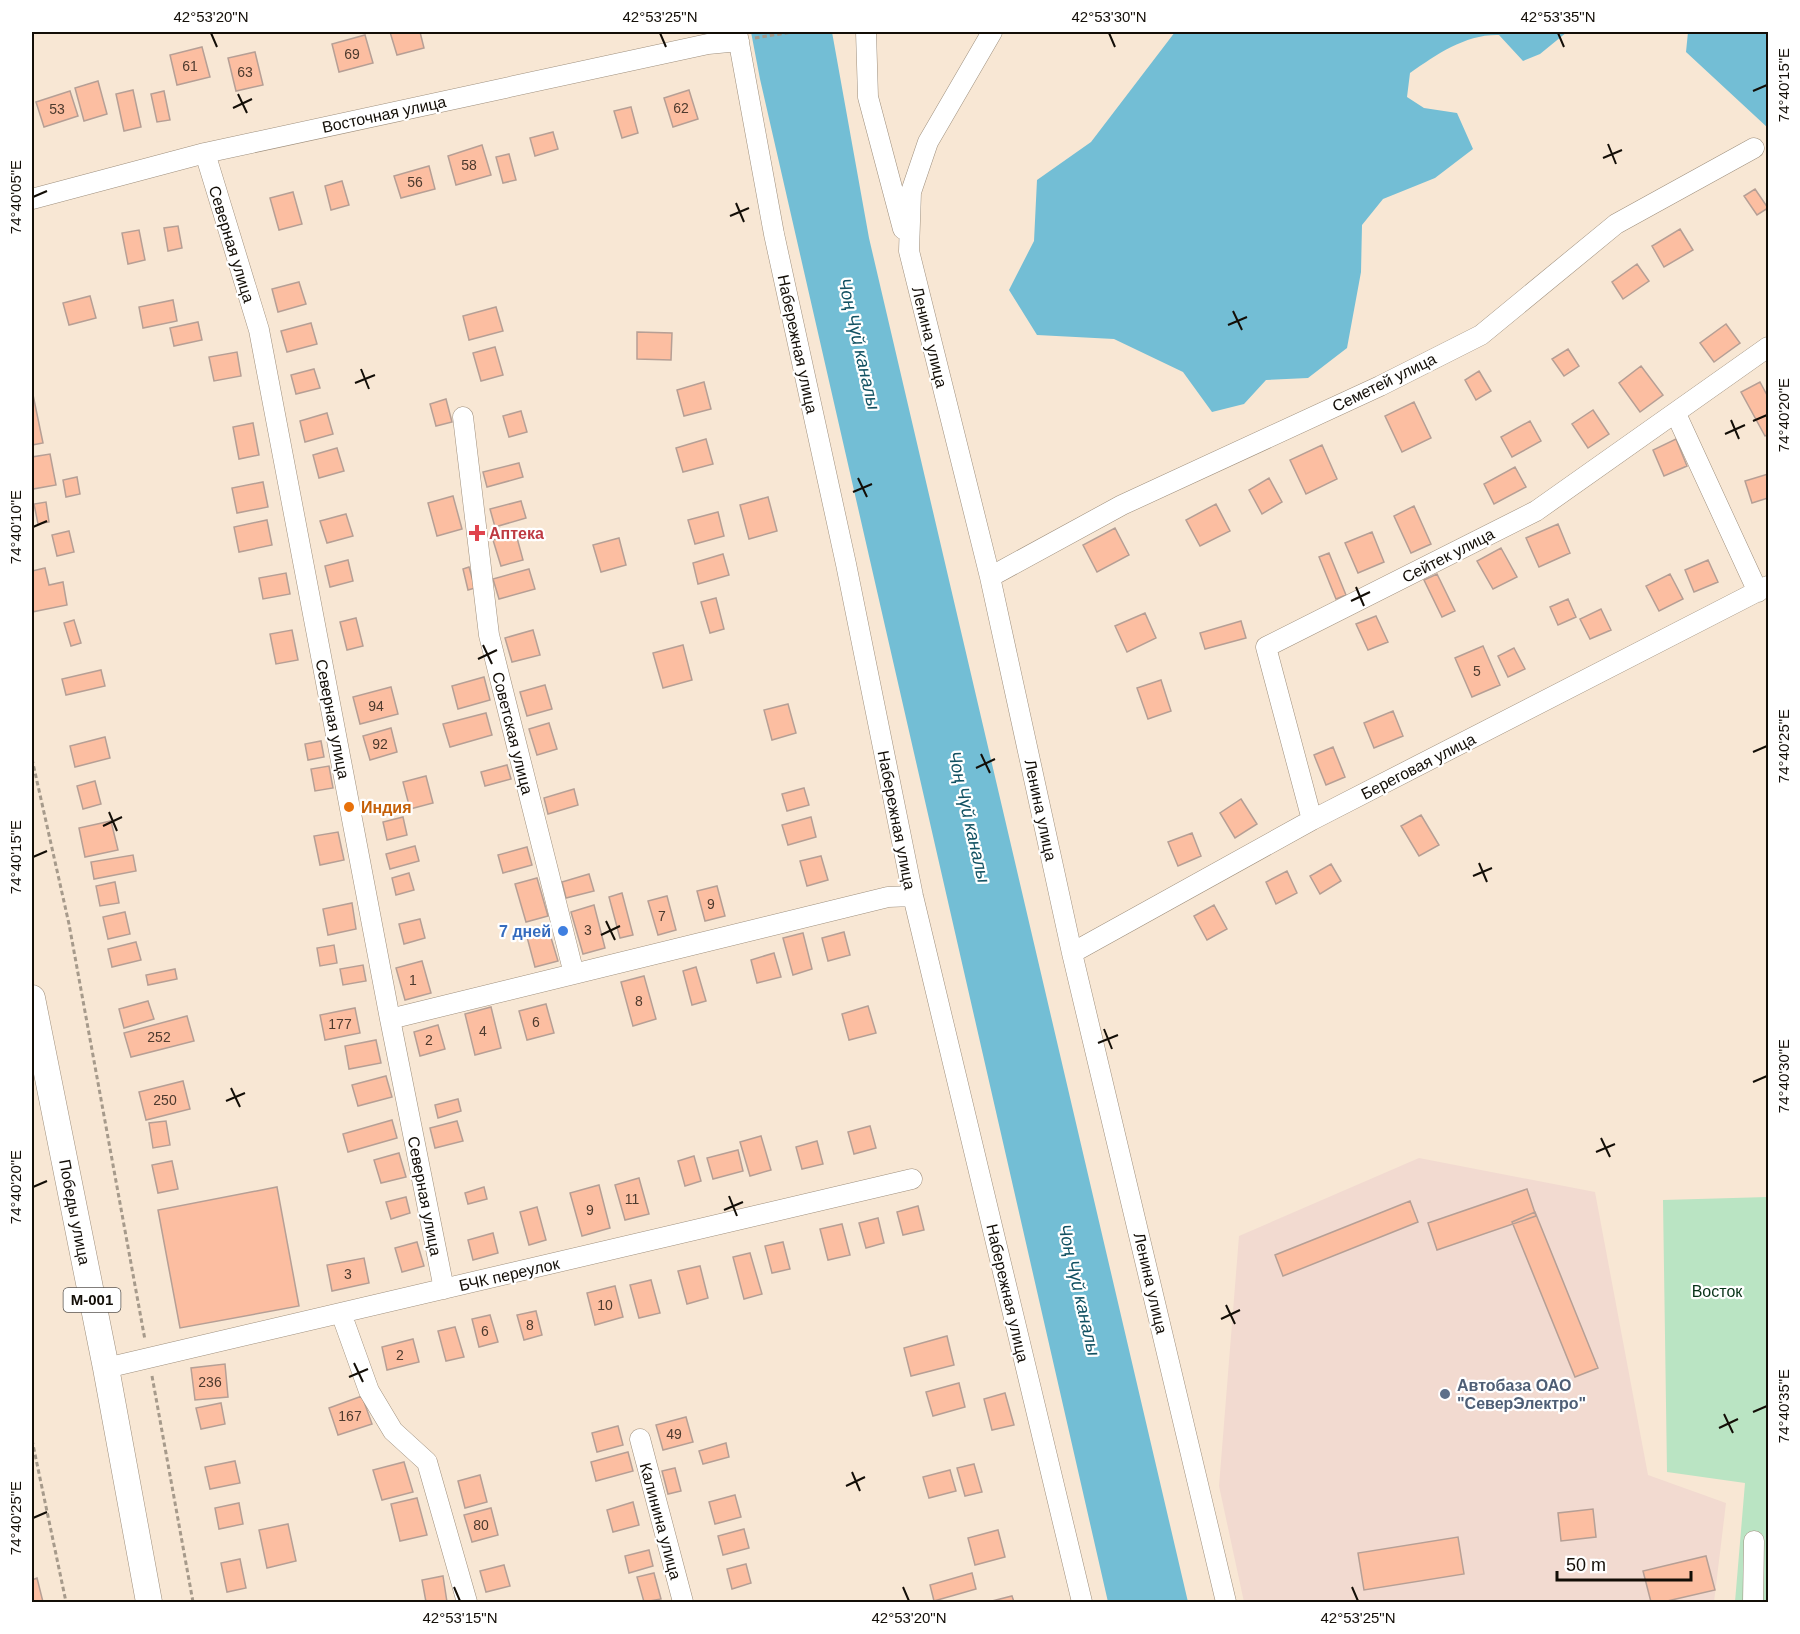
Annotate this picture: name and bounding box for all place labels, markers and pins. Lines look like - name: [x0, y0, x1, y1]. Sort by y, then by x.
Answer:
- place label: Аптека: [489, 525, 544, 542]
- marker: Аптека: [470, 526, 484, 540]
- place label: Индия: [361, 799, 412, 816]
- marker: Индия: [342, 800, 356, 814]
- place label: 7 дней: [499, 923, 551, 940]
- marker: 7 дней: [556, 924, 570, 938]
- place label: Автобаза ОАО "СеверЭлектро": [1457, 1377, 1586, 1412]
- marker: Автобаза ОАО "СеверЭлектро": [1438, 1387, 1452, 1401]

